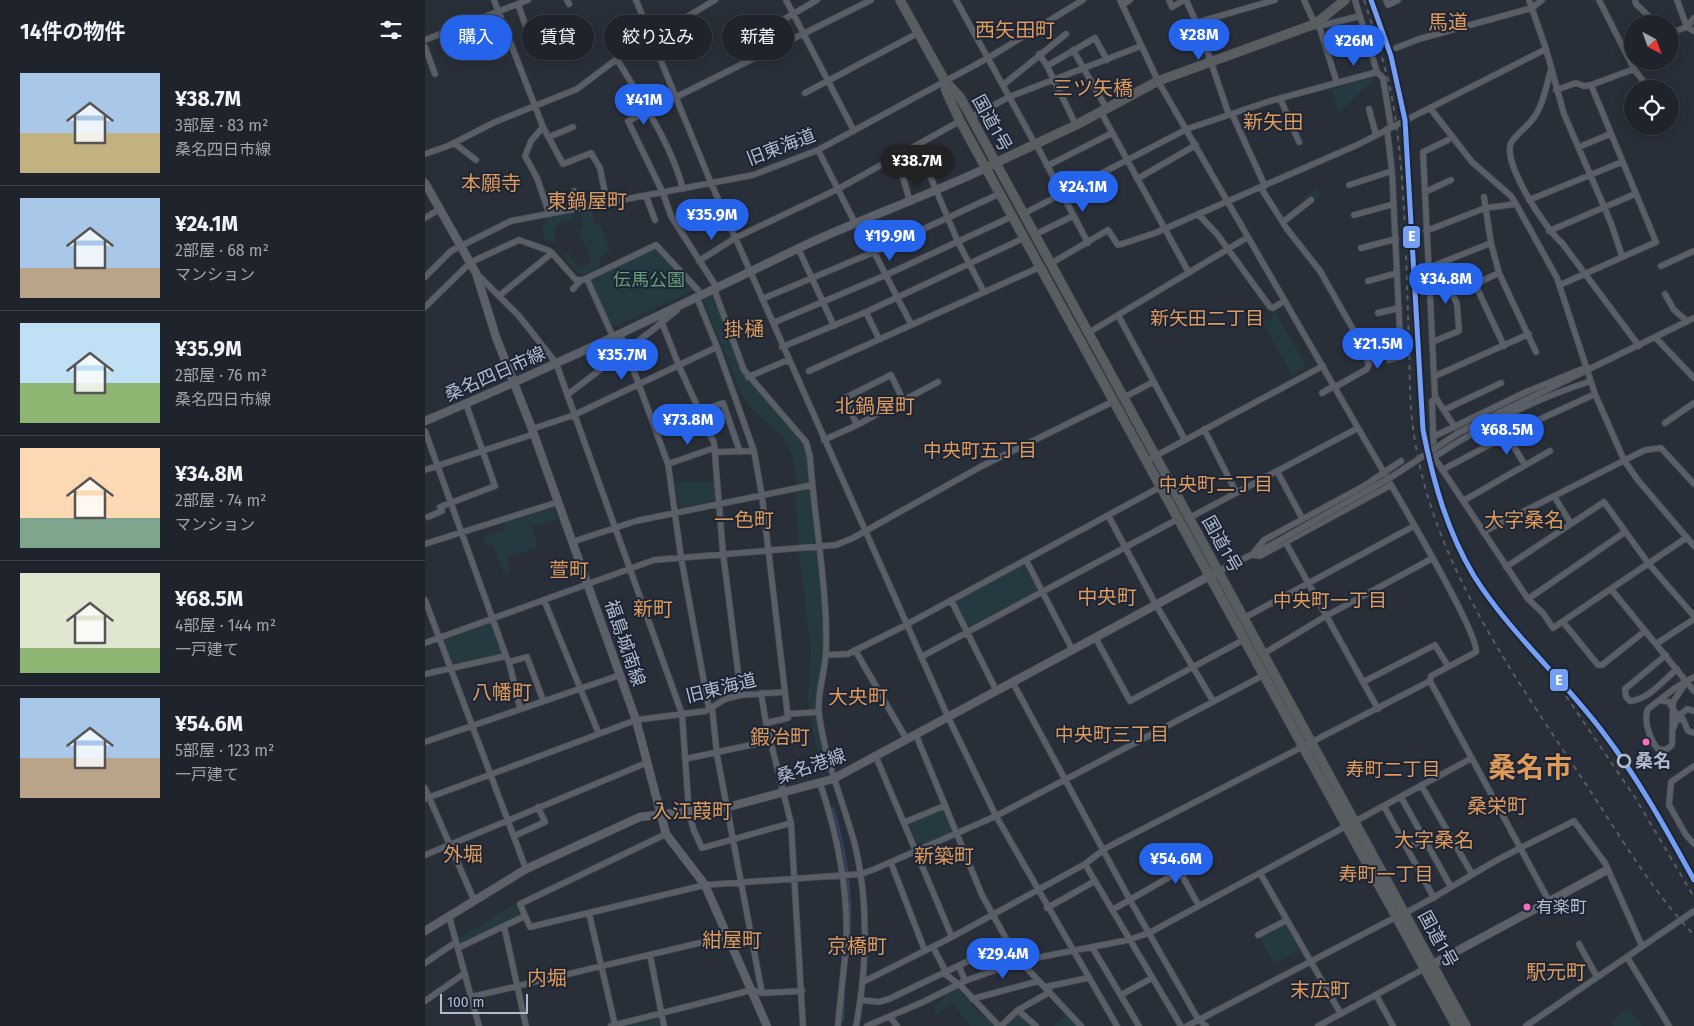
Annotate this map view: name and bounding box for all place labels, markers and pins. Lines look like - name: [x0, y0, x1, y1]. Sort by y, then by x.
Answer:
- pin: ¥28M: [1169, 18, 1229, 61]
- pin: ¥26M: [1324, 24, 1384, 67]
- pin: ¥41M: [614, 84, 674, 126]
- pin: ¥38.7M: [876, 144, 958, 187]
- pin: ¥24.1M: [1042, 170, 1124, 213]
- pin: ¥35.9M: [671, 198, 753, 241]
- pin: ¥19.9M: [849, 220, 931, 262]
- pin: ¥34.8M: [1405, 262, 1487, 305]
- pin: ¥21.5M: [1337, 328, 1419, 370]
- pin: ¥35.7M: [581, 338, 663, 381]
- pin: ¥73.8M: [647, 404, 729, 446]
- pin: ¥68.5M: [1466, 414, 1548, 456]
- unlabelled marker: [1641, 737, 1651, 747]
- place label: 桑名: [1635, 750, 1671, 772]
- marker: 桑名: [1617, 754, 1631, 768]
- pin: ¥54.6M: [1135, 842, 1217, 885]
- place label: 有楽町: [1536, 897, 1587, 918]
- marker: 有楽町: [1522, 902, 1532, 912]
- pin: ¥29.4M: [962, 938, 1044, 980]

